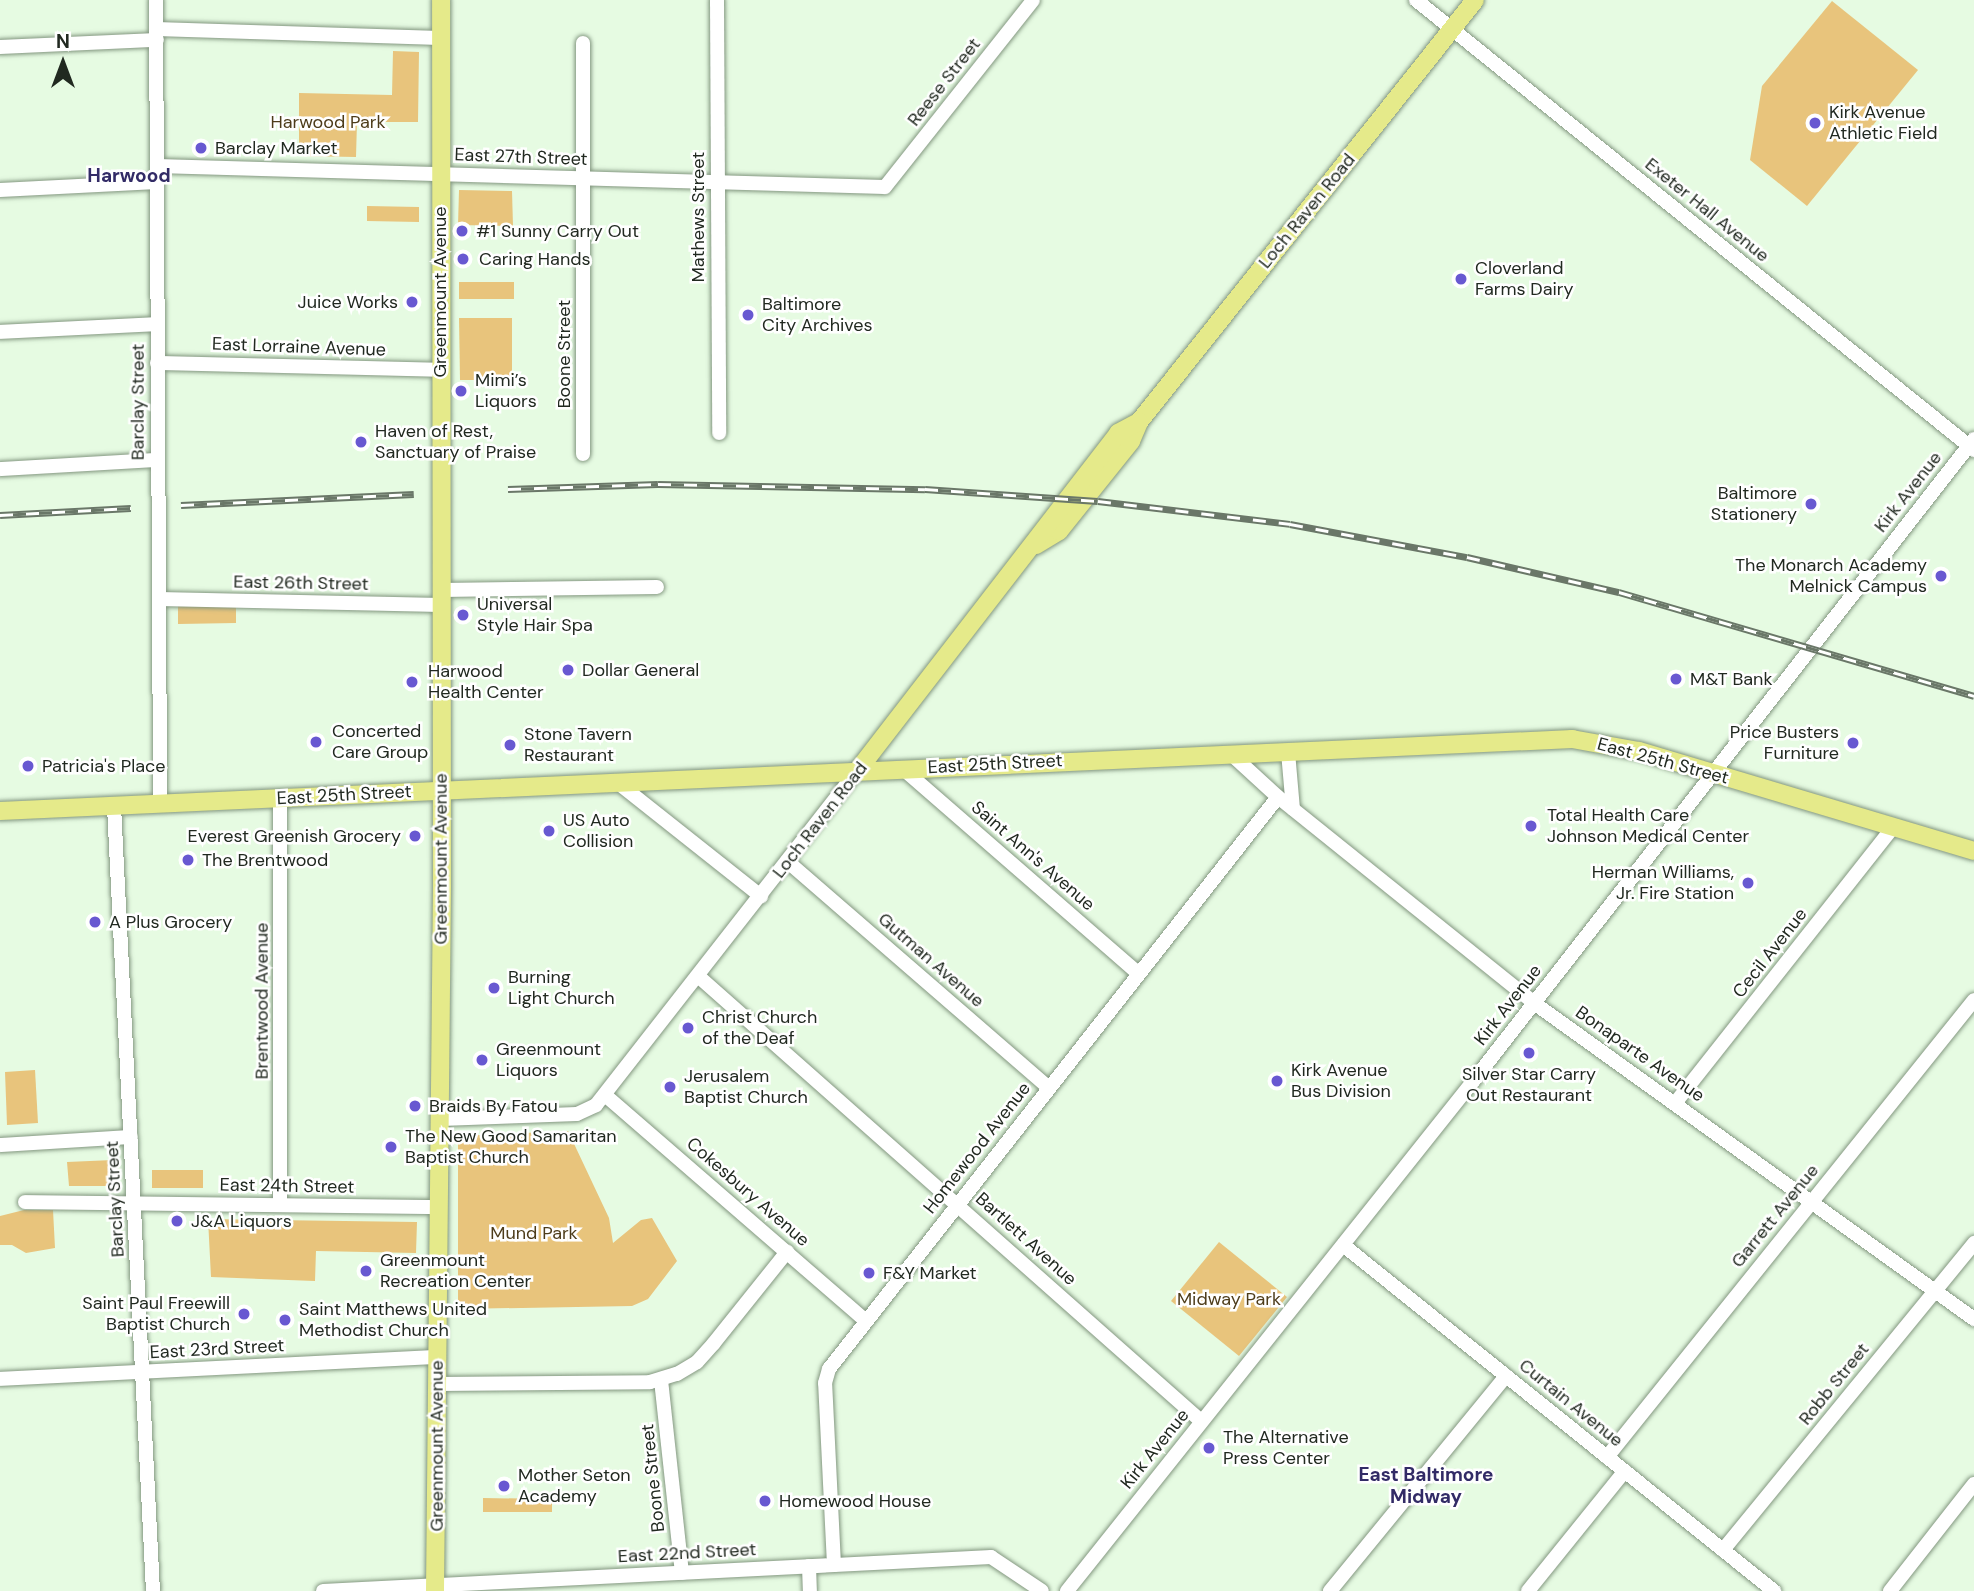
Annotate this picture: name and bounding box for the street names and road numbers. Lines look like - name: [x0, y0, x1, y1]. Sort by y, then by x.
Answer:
- street label: Reese Street: [903, 34, 985, 130]
- street label: East 27th Street: [454, 144, 588, 170]
- street label: Loch Raven Road: [1254, 149, 1360, 273]
- street label: Mathews Street: [687, 152, 709, 282]
- street label: Exeter Hall Avenue: [1641, 153, 1773, 267]
- street label: Greenmount Avenue: [429, 206, 451, 378]
- street label: Boone Street: [553, 300, 575, 408]
- street label: East Lorraine Avenue: [212, 333, 386, 361]
- street label: Barclay Street: [127, 344, 149, 460]
- street label: Kirk Avenue: [1870, 447, 1946, 537]
- street label: East 26th Street: [233, 571, 369, 595]
- street label: East 25th Street: [1595, 733, 1731, 789]
- street label: East 25th Street: [927, 750, 1063, 778]
- street label: Loch Raven Road: [768, 758, 872, 882]
- street label: Greenmount Avenue: [430, 773, 452, 945]
- street label: East 25th Street: [276, 781, 412, 809]
- street label: Saint Ann's Avenue: [967, 797, 1099, 915]
- street label: Cecil Avenue: [1728, 904, 1812, 1002]
- street label: Gutman Avenue: [874, 908, 988, 1012]
- street label: Brentwood Avenue: [251, 923, 273, 1079]
- street label: Kirk Avenue: [1470, 960, 1546, 1050]
- street label: Bonaparte Avenue: [1571, 1001, 1709, 1107]
- street label: Homewood Avenue: [919, 1078, 1035, 1218]
- street label: Cokesbury Avenue: [682, 1133, 814, 1251]
- street label: Barclay Street: [101, 1140, 129, 1258]
- street label: Garrett Avenue: [1727, 1160, 1823, 1272]
- street label: East 24th Street: [220, 1174, 354, 1198]
- street label: Bartlett Avenue: [971, 1188, 1081, 1290]
- street label: East 23rd Street: [149, 1335, 285, 1363]
- street label: Robb Street: [1794, 1339, 1874, 1429]
- street label: Curtain Avenue: [1515, 1355, 1627, 1451]
- street label: Greenmount Avenue: [426, 1360, 448, 1532]
- street label: Kirk Avenue: [1116, 1405, 1194, 1493]
- street label: Boone Street: [637, 1423, 669, 1533]
- street label: East 22nd Street: [617, 1539, 757, 1567]

